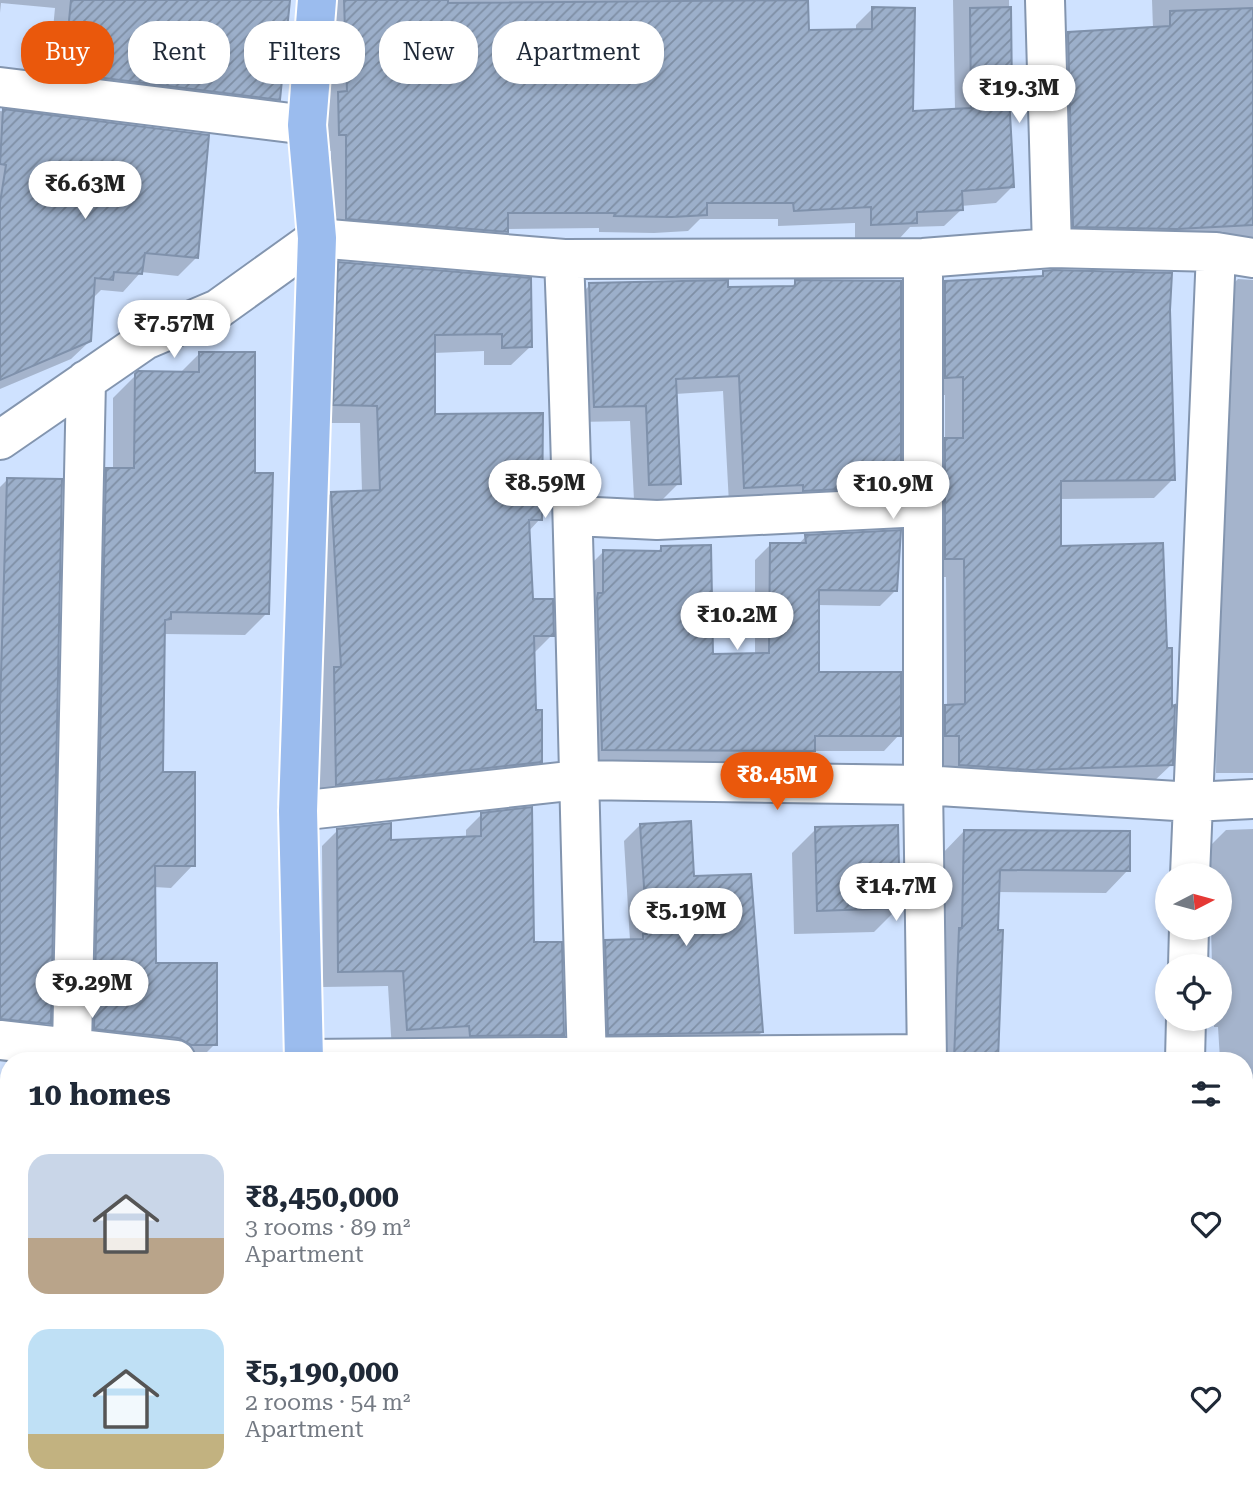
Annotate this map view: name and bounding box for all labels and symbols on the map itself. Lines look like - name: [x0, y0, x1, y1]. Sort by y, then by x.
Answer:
- pin: ₹19.3M: [962, 66, 1076, 125]
- pin: ₹6.63M: [28, 162, 142, 221]
- pin: ₹7.57M: [117, 300, 231, 360]
- pin: ₹8.59M: [488, 461, 602, 520]
- pin: ₹10.9M: [836, 462, 950, 521]
- pin: ₹10.2M: [680, 592, 794, 652]
- pin: ₹8.45M: [720, 752, 834, 812]
- north arrow: [1155, 863, 1232, 940]
- pin: ₹14.7M: [839, 864, 953, 923]
- pin: ₹5.19M: [629, 888, 743, 948]
- pin: ₹9.29M: [35, 960, 149, 1020]

